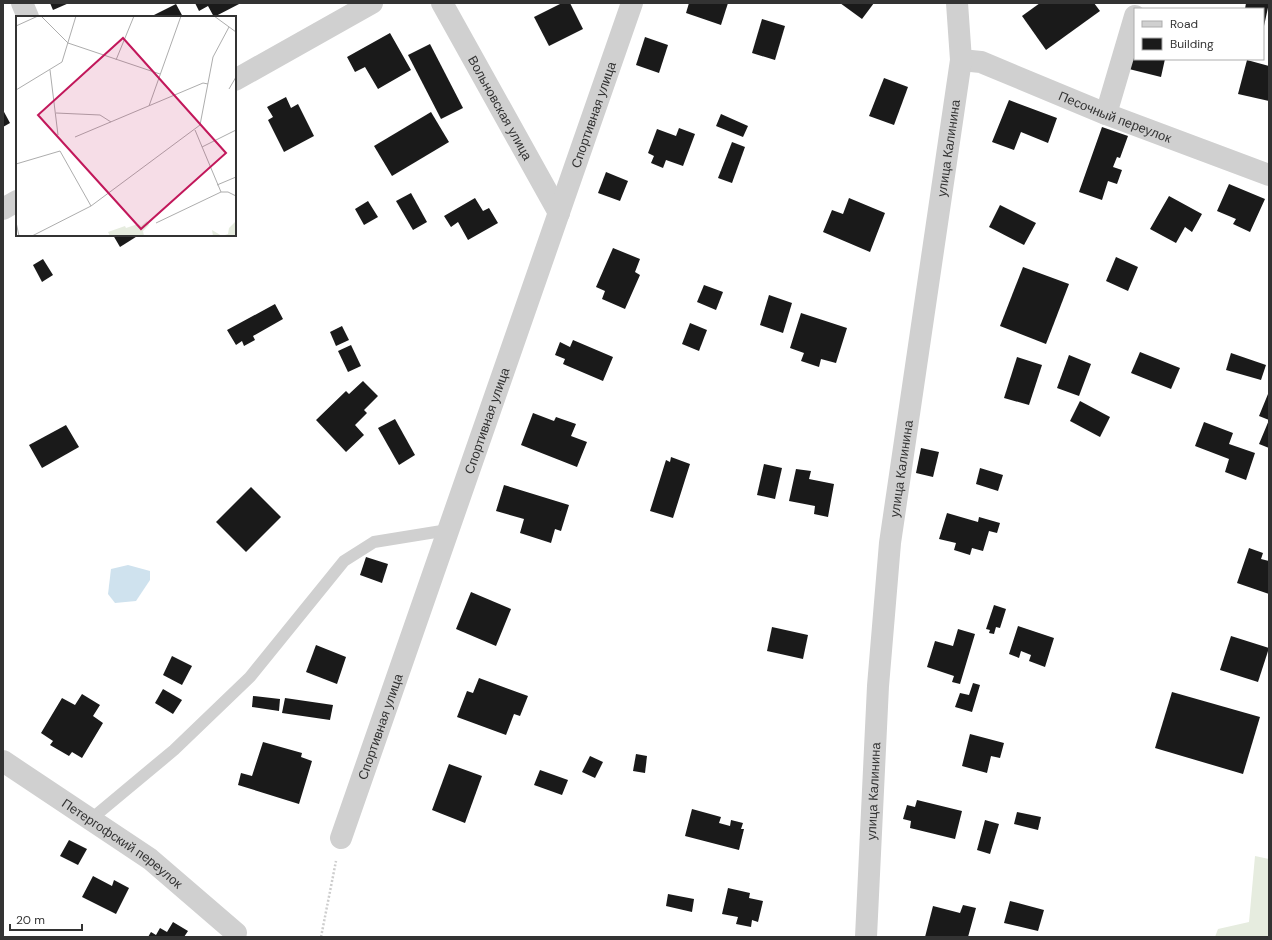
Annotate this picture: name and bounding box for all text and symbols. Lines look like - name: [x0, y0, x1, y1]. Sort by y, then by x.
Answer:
- legend: [1134, 8, 1264, 60]
- inset map: [16, 16, 236, 236]
- text: Road: [1170, 16, 1198, 32]
- text: Building: [1170, 36, 1214, 52]
- street label: Вольновская улица: [464, 53, 536, 164]
- street label: Спортивная улица: [567, 59, 620, 170]
- street label: Песочный переулок: [1056, 87, 1174, 147]
- street label: улица Калинина: [933, 98, 964, 198]
- street label: Спортивная улица: [461, 365, 514, 476]
- street label: улица Калинина: [886, 418, 917, 518]
- street label: Спортивная улица: [354, 671, 407, 782]
- street label: улица Калинина: [863, 741, 884, 840]
- street label: Петергофский переулок: [59, 795, 186, 892]
- scale bar: [10, 906, 82, 932]
- text: 20 m: [16, 912, 45, 928]

